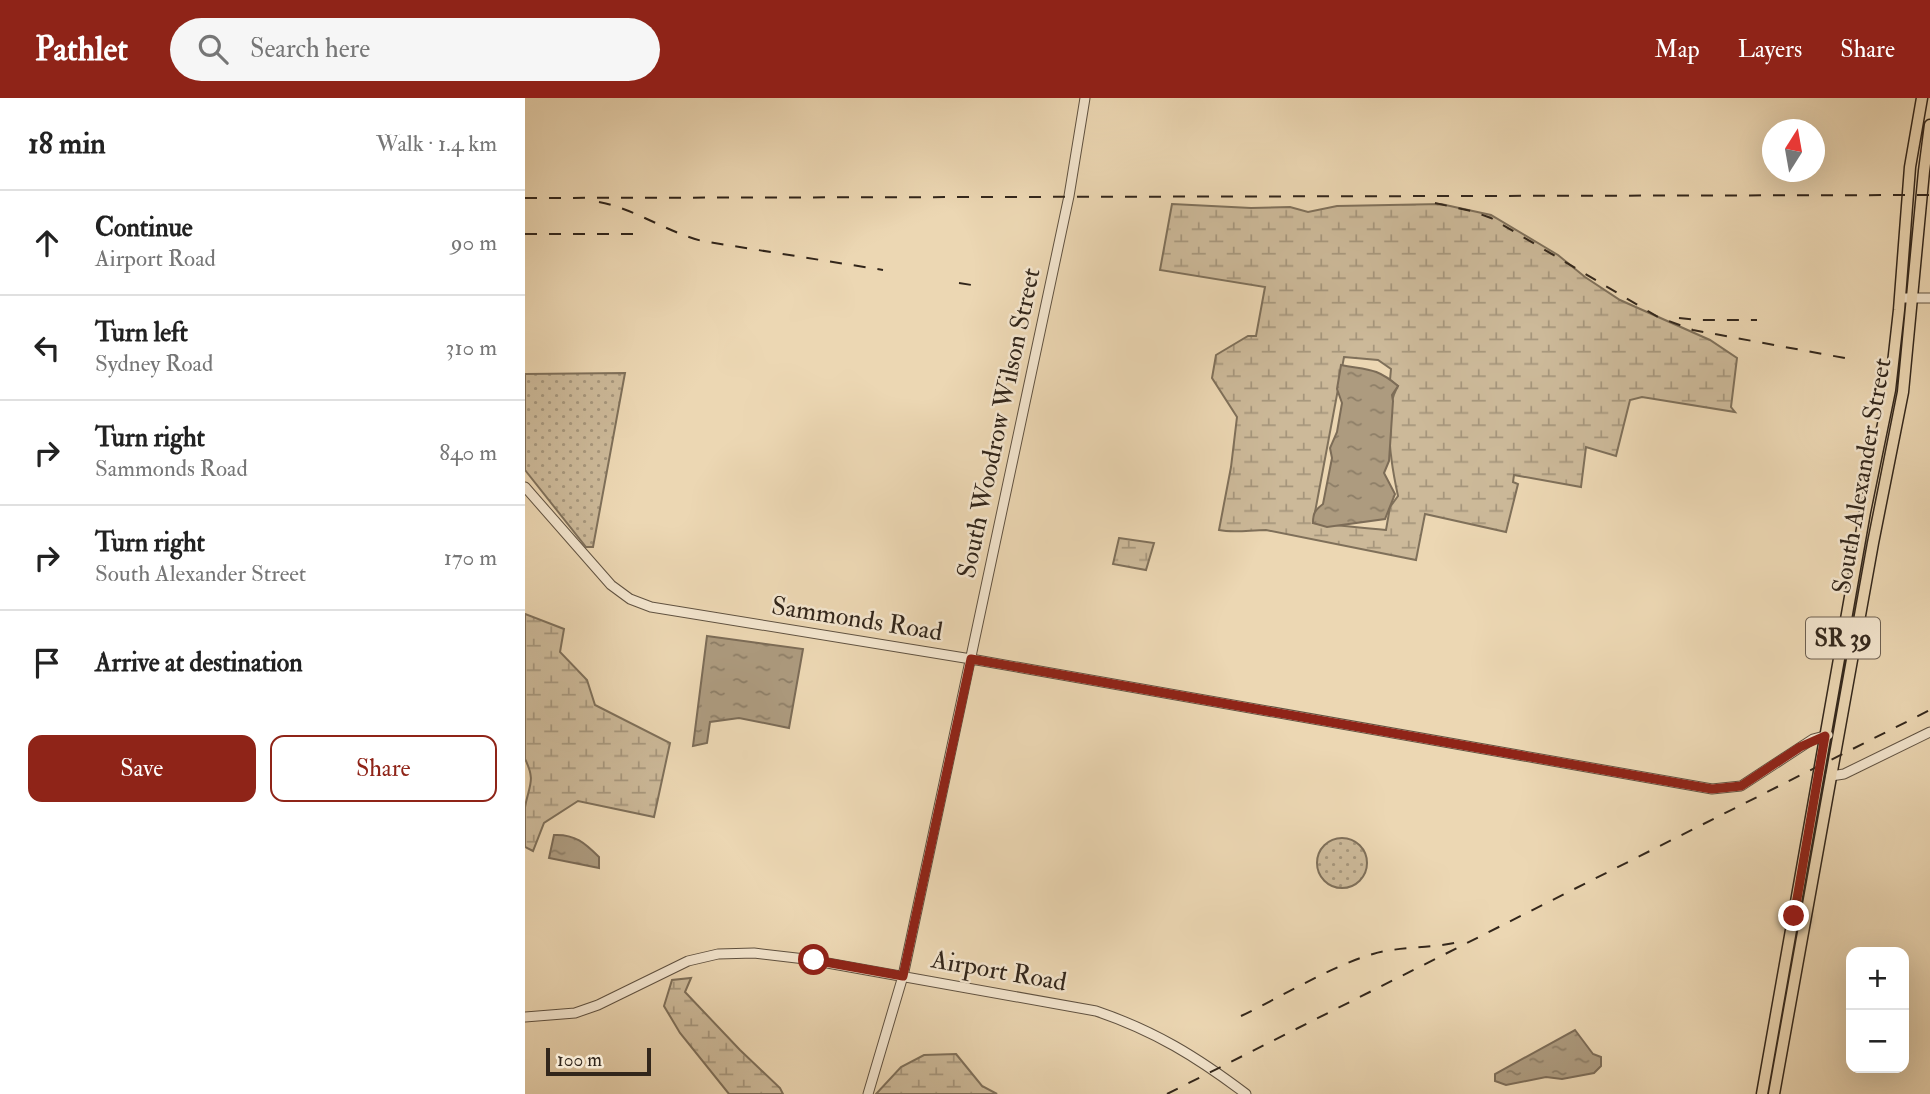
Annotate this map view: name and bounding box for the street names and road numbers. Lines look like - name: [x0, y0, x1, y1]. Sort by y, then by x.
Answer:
- street label: South Woodrow Wilson Street: [950, 265, 1048, 581]
- street label: South Alexander Street: [1826, 356, 1898, 596]
- street label: Sammonds Road: [769, 590, 945, 648]
- road number: SR 39: [1806, 618, 1880, 658]
- street label: Airport Road: [928, 943, 1069, 1000]

